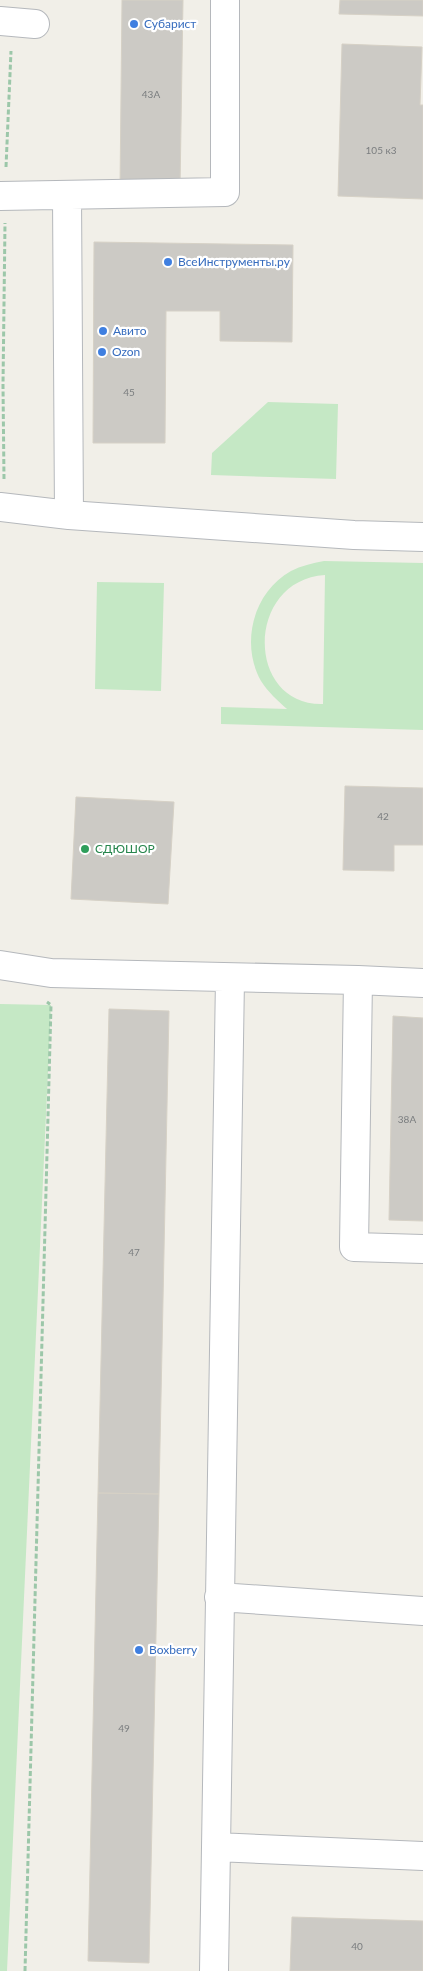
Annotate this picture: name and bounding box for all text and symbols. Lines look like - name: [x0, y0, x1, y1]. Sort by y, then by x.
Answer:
- place label: Субарист: [144, 16, 196, 31]
- marker: Субарист: [128, 18, 140, 30]
- house number: 43А: [142, 88, 160, 100]
- house number: 105 к3: [366, 144, 397, 156]
- place label: ВсеИнструменты.ру: [178, 254, 291, 269]
- marker: ВсеИнструменты.ру: [162, 256, 174, 268]
- place label: Авито: [113, 323, 147, 338]
- marker: Авито: [97, 325, 109, 337]
- place label: Ozon: [112, 344, 140, 359]
- marker: Ozon: [96, 346, 108, 358]
- house number: 45: [123, 386, 135, 398]
- house number: 42: [377, 810, 389, 822]
- place label: СДЮШОР: [95, 841, 155, 856]
- marker: СДЮШОР: [79, 843, 91, 855]
- house number: 38А: [398, 1113, 416, 1125]
- house number: 47: [128, 1246, 140, 1258]
- place label: Boxberry: [149, 1642, 198, 1657]
- marker: Boxberry: [133, 1644, 145, 1656]
- house number: 49: [118, 1722, 130, 1734]
- house number: 40: [351, 1940, 363, 1952]

